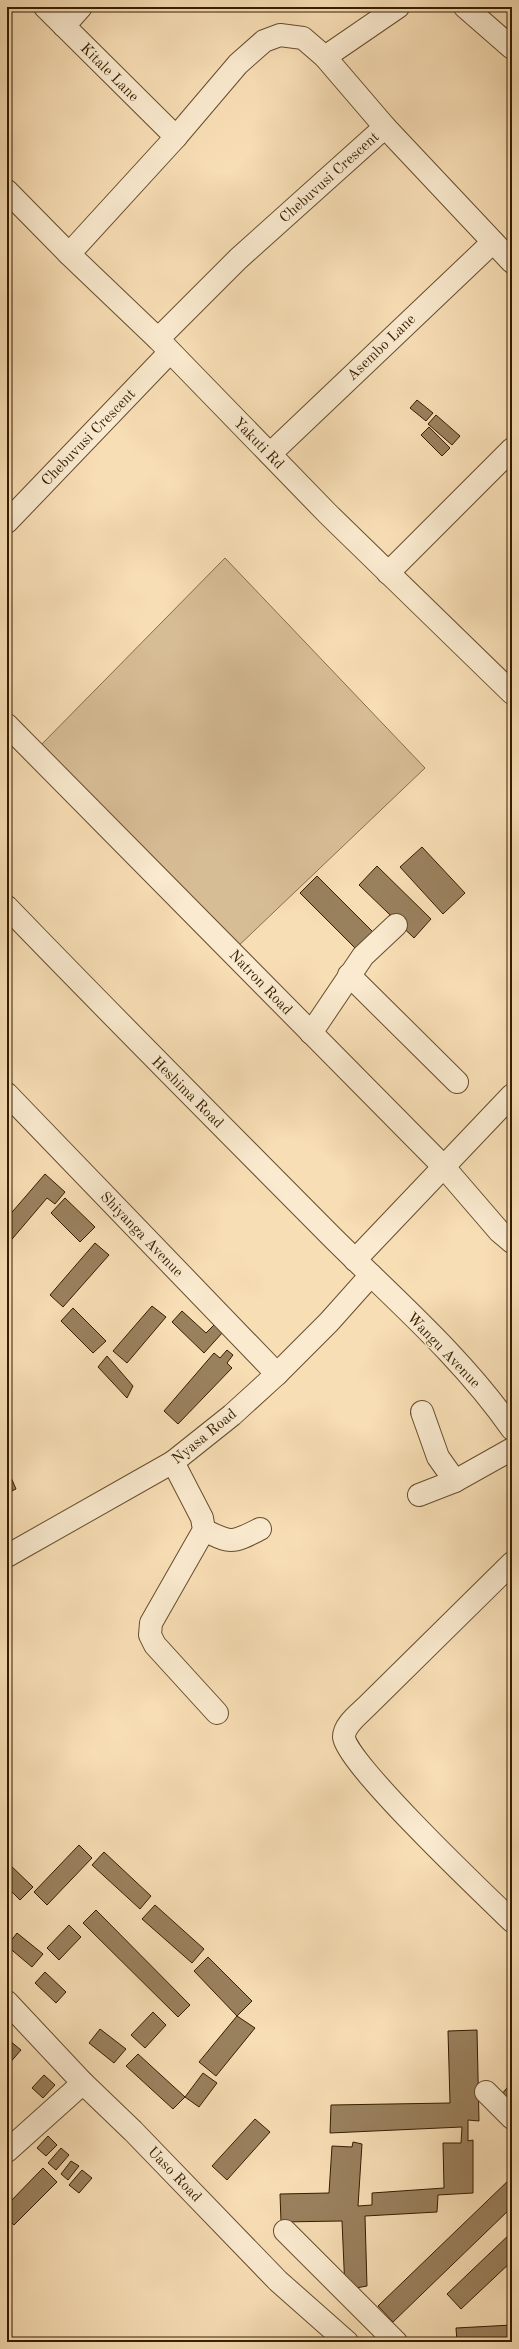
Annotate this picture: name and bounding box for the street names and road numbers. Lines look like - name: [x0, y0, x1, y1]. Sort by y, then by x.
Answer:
- street label: Kitale Lane: [77, 41, 141, 105]
- street label: Chebuvusi Crescent: [277, 130, 383, 226]
- street label: Asembo Lane: [345, 312, 419, 384]
- street label: Chebuvusi Crescent: [39, 387, 139, 489]
- street label: Yakuti Rd: [230, 415, 286, 473]
- street label: Natron Road: [226, 948, 294, 1018]
- street label: Heshima Road: [148, 1054, 226, 1132]
- street label: Shiyanga Avenue: [97, 1190, 185, 1281]
- street label: Wangu Avenue: [403, 1310, 483, 1392]
- street label: Nyasa Road: [170, 1407, 240, 1468]
- street label: Uaso Road: [144, 2145, 204, 2206]

